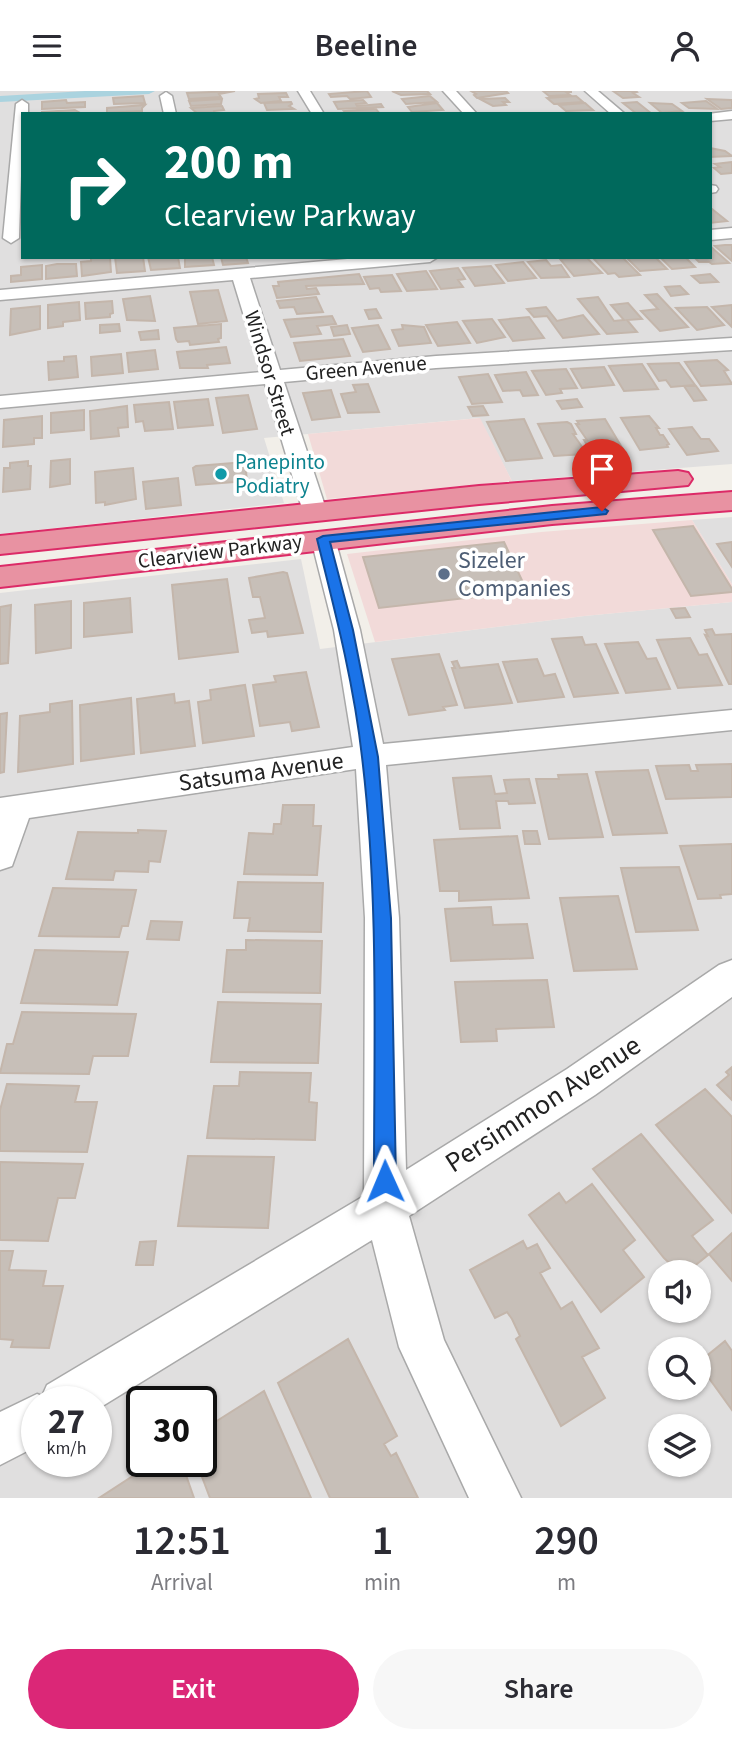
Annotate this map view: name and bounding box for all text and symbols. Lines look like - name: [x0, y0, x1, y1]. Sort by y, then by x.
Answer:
- text: Beeline: [315, 23, 417, 69]
- icon: menu: [28, 27, 66, 65]
- icon: person: [666, 27, 704, 65]
- text: 200 m: [164, 128, 293, 198]
- icon: right: [49, 140, 140, 231]
- text: Clearview Parkway: [164, 193, 416, 239]
- street label: Windsor Street: [237, 307, 303, 439]
- street label: Green Avenue: [304, 348, 428, 388]
- pin: [572, 439, 632, 511]
- place label: Panepinto Podiatry: [235, 447, 325, 501]
- icon: arrive: [583, 450, 621, 488]
- marker: Panepinto Podiatry: [213, 466, 229, 482]
- street label: Clearview Parkway: [136, 526, 304, 576]
- place label: Sizeler Companies: [458, 543, 571, 606]
- marker: Sizeler Companies: [436, 566, 452, 582]
- street label: Satsuma Avenue: [176, 743, 346, 801]
- street label: Persimmon Avenue: [437, 1026, 649, 1182]
- position arrow: [348, 1144, 422, 1218]
- map controls: [648, 1260, 711, 1477]
- button: sound: [648, 1260, 711, 1323]
- button: search: [648, 1337, 711, 1400]
- speed limit sign: 30: [126, 1386, 217, 1477]
- text: 27: [48, 1397, 85, 1447]
- button: layers: [648, 1414, 711, 1477]
- text: km/h: [47, 1436, 86, 1461]
- text: 12:51: [133, 1511, 231, 1571]
- text: 1: [372, 1511, 393, 1571]
- text: 290: [534, 1511, 599, 1571]
- text: Arrival: [151, 1566, 213, 1599]
- text: min: [364, 1566, 401, 1599]
- text: m: [557, 1566, 576, 1599]
- button: Exit: [28, 1649, 359, 1729]
- button: Share: [373, 1649, 704, 1729]

